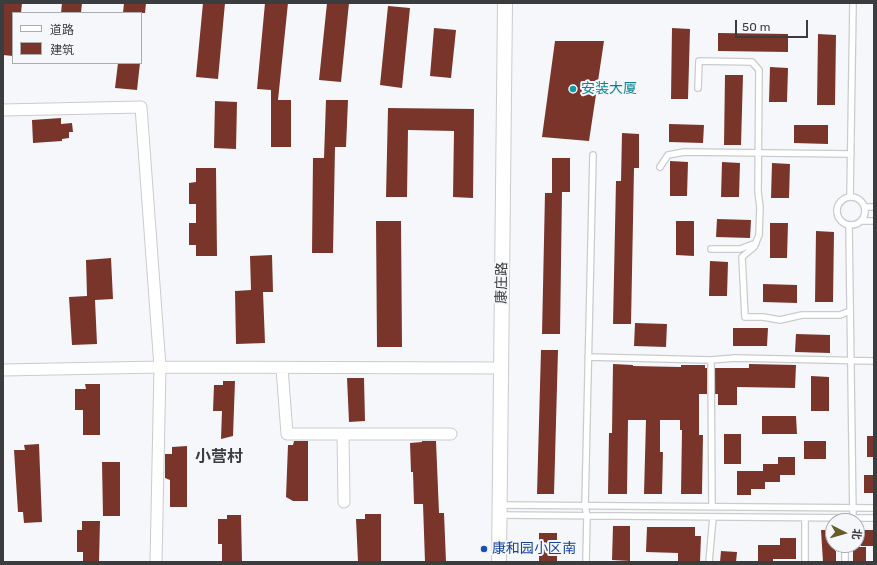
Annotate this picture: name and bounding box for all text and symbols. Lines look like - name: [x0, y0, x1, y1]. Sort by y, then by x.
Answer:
- legend: [12, 12, 142, 64]
- scale bar: [737, 12, 810, 38]
- text: 50 m: [742, 20, 770, 34]
- text: 道路: [50, 23, 74, 37]
- text: 建筑: [50, 43, 74, 57]
- place label: 安装大厦: [581, 81, 637, 97]
- marker: 安装大厦: [568, 84, 578, 94]
- street label: 康庄路: [493, 262, 511, 304]
- district label: 小营村: [195, 447, 243, 467]
- north arrow: [825, 513, 865, 553]
- text: 北: [849, 528, 863, 540]
- place label: 康和园小区南: [492, 541, 576, 557]
- marker: 康和园小区南: [479, 544, 489, 554]

